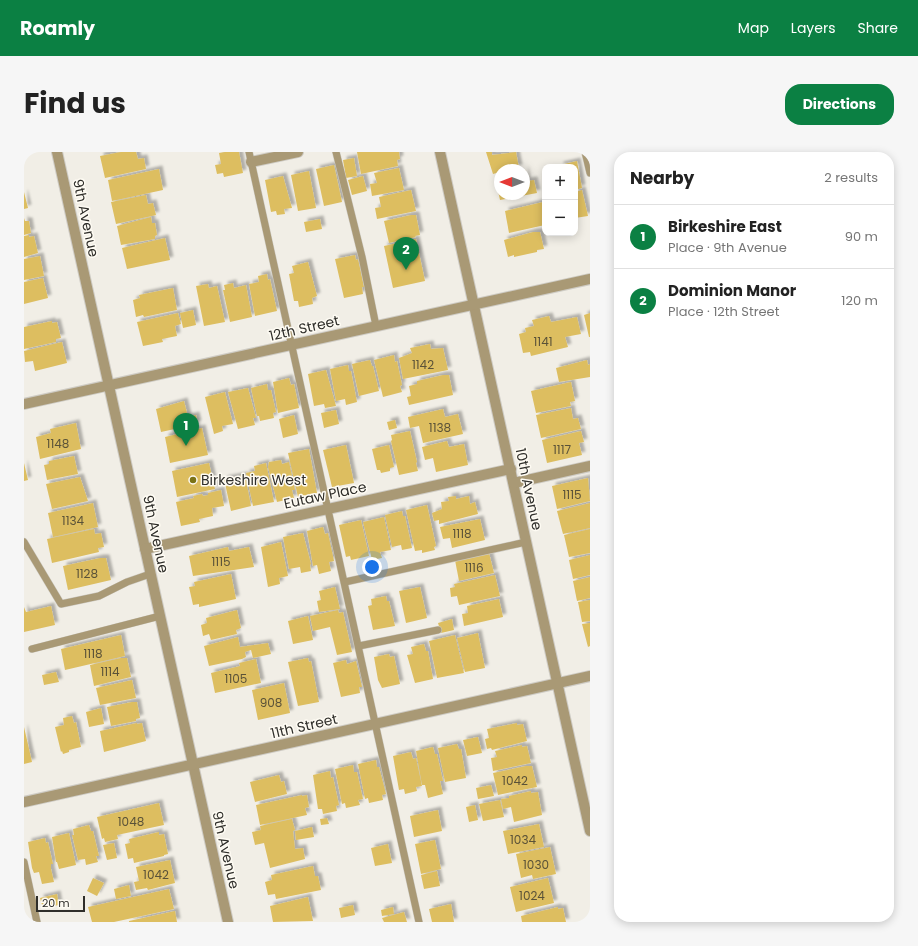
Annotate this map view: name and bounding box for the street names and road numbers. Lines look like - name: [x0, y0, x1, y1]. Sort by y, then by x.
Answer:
- street label: 9th Avenue: [68, 177, 104, 259]
- street label: 12th Street: [267, 310, 341, 346]
- street label: 10th Avenue: [511, 446, 548, 532]
- street label: Eutaw Place: [282, 476, 369, 514]
- street label: 9th Avenue: [138, 493, 174, 575]
- street label: 11th Street: [269, 709, 339, 743]
- street label: 9th Avenue: [207, 809, 245, 891]

